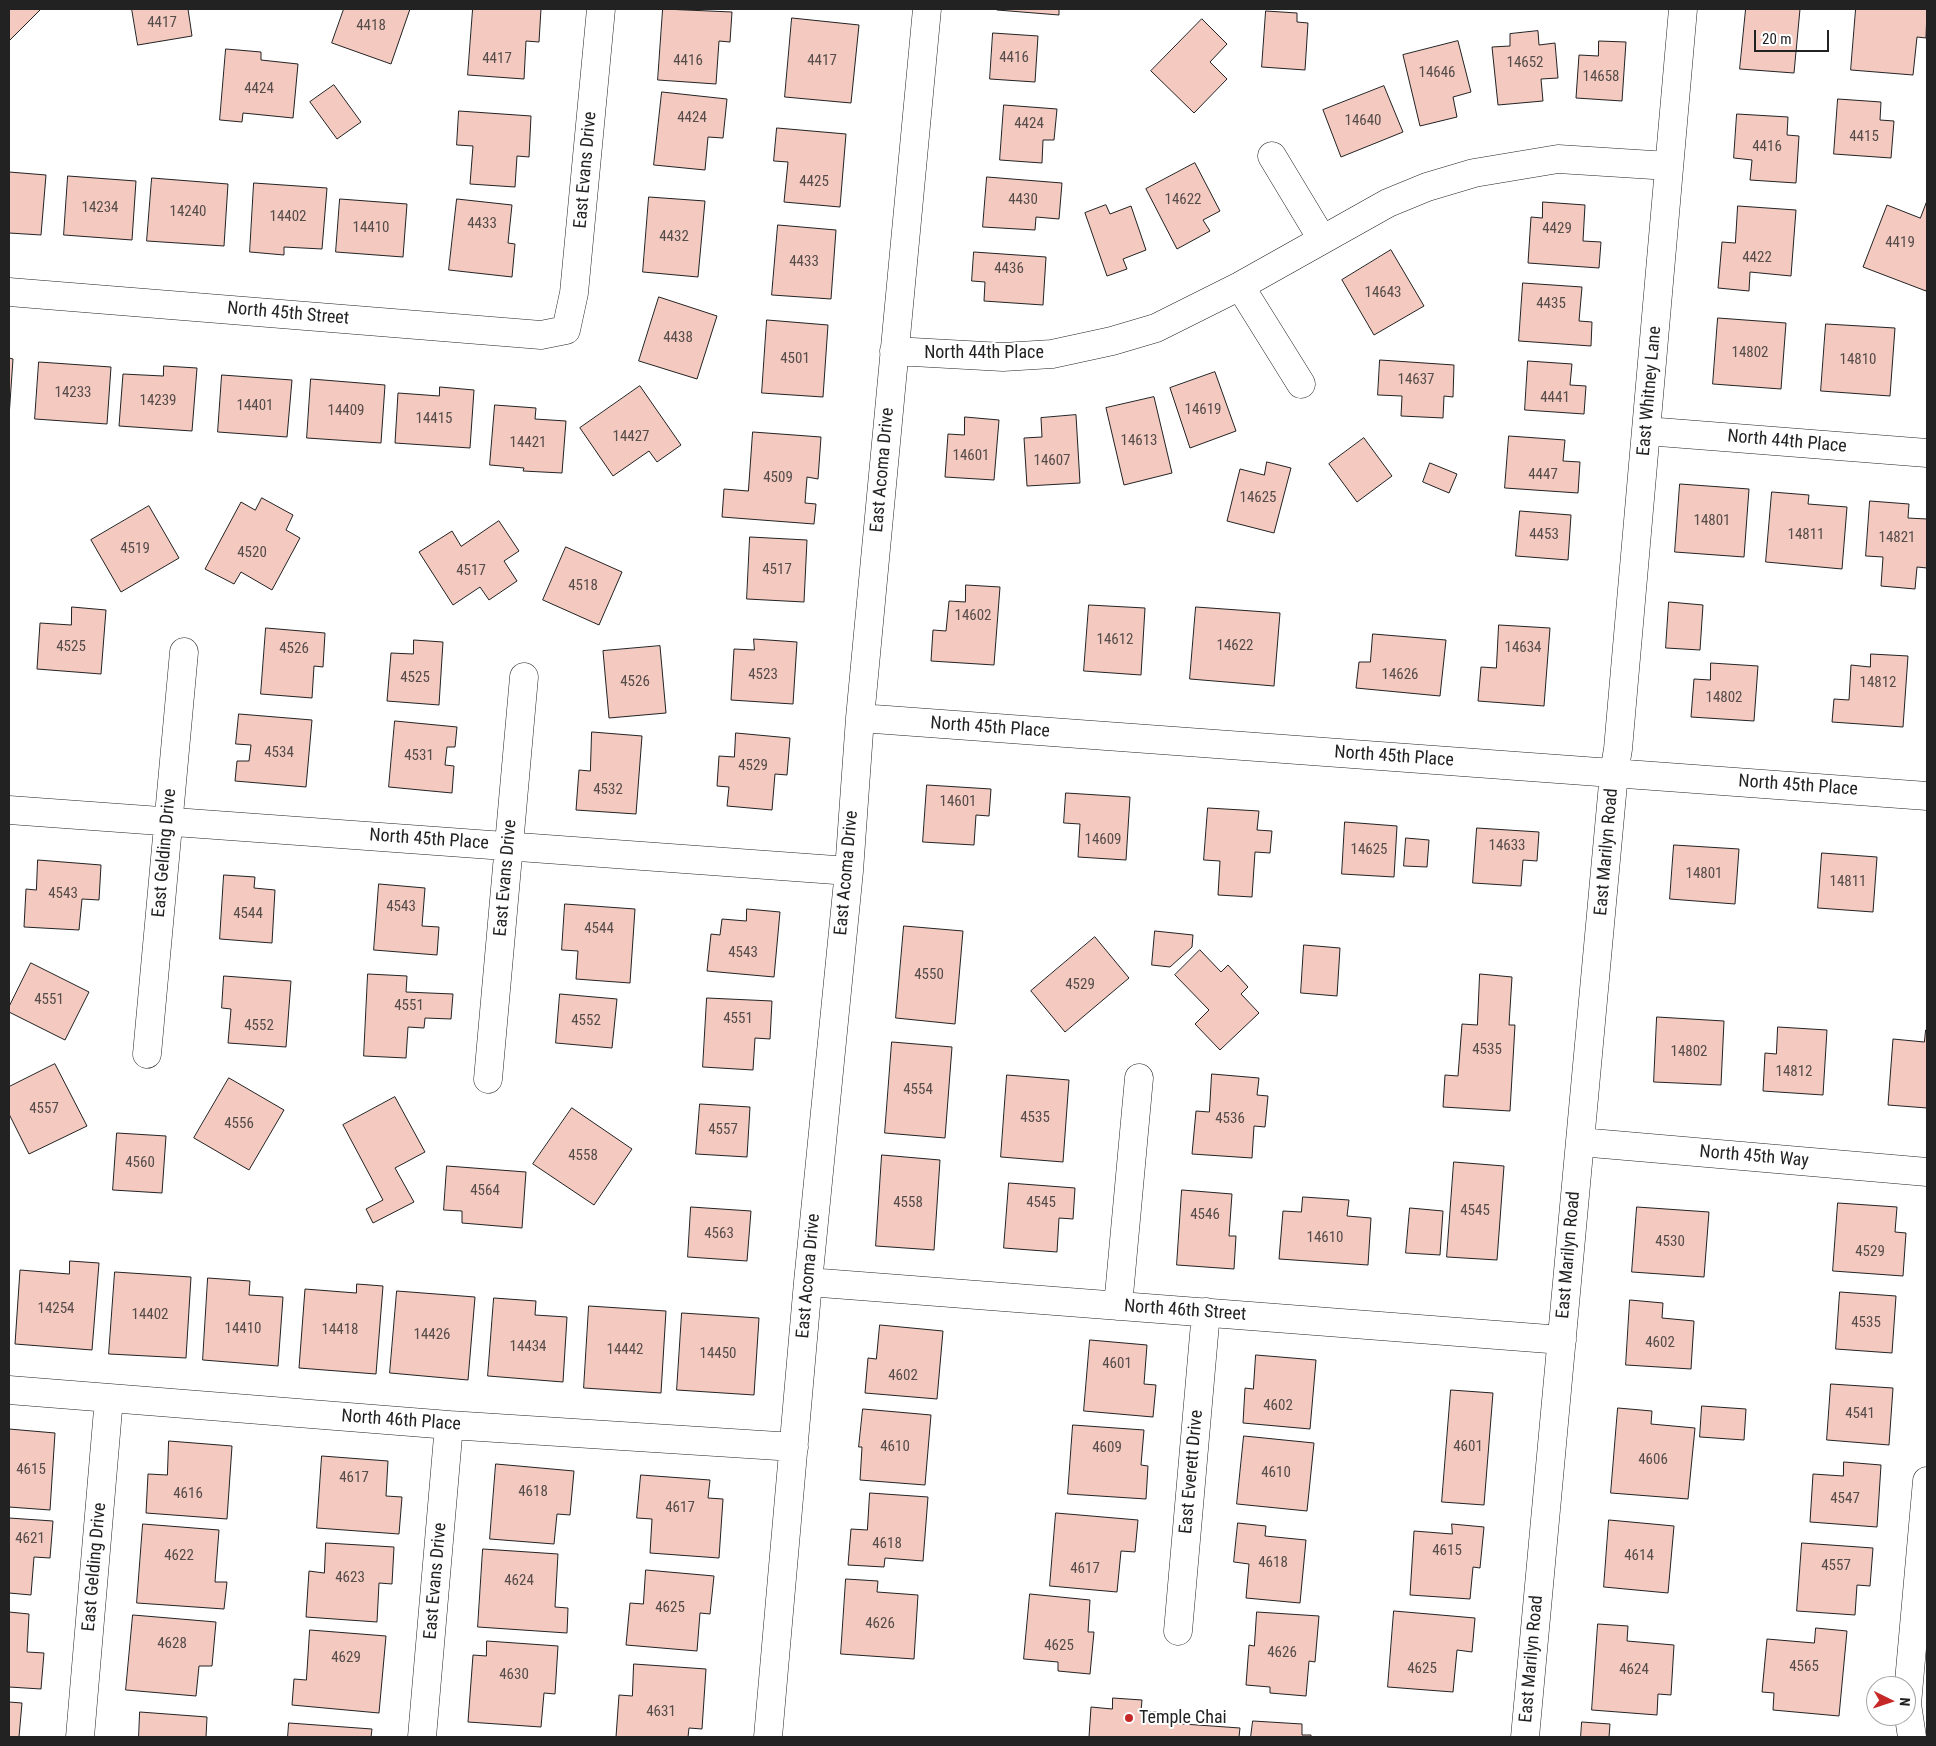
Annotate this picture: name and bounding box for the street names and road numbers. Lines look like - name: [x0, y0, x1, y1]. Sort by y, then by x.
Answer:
- street label: East Evans Drive: [570, 111, 602, 229]
- street label: North 45th Street: [226, 298, 350, 330]
- street label: East Whitney Lane: [1634, 325, 1666, 457]
- street label: North 44th Place: [924, 342, 1044, 364]
- street label: East Acoma Drive: [867, 407, 899, 533]
- street label: North 44th Place: [1726, 426, 1848, 458]
- street label: North 45th Place: [930, 713, 1050, 743]
- street label: North 45th Place: [1334, 742, 1454, 772]
- street label: North 45th Place: [1738, 771, 1858, 801]
- street label: East Marilyn Road: [1591, 787, 1623, 917]
- street label: East Gelding Drive: [149, 788, 181, 918]
- street label: East Acoma Drive: [831, 810, 863, 936]
- street label: East Evans Drive: [490, 819, 522, 937]
- street label: North 45th Place: [369, 825, 489, 855]
- street label: North 45th Way: [1698, 1141, 1810, 1173]
- street label: East Marilyn Road: [1553, 1190, 1585, 1320]
- street label: East Acoma Drive: [793, 1213, 825, 1339]
- street label: North 46th Street: [1123, 1296, 1247, 1326]
- street label: North 46th Place: [341, 1406, 461, 1436]
- street label: East Everett Drive: [1176, 1409, 1208, 1535]
- street label: East Gelding Drive: [79, 1502, 111, 1632]
- street label: East Evans Drive: [420, 1522, 452, 1640]
- street label: East Marilyn Road: [1516, 1594, 1548, 1724]

